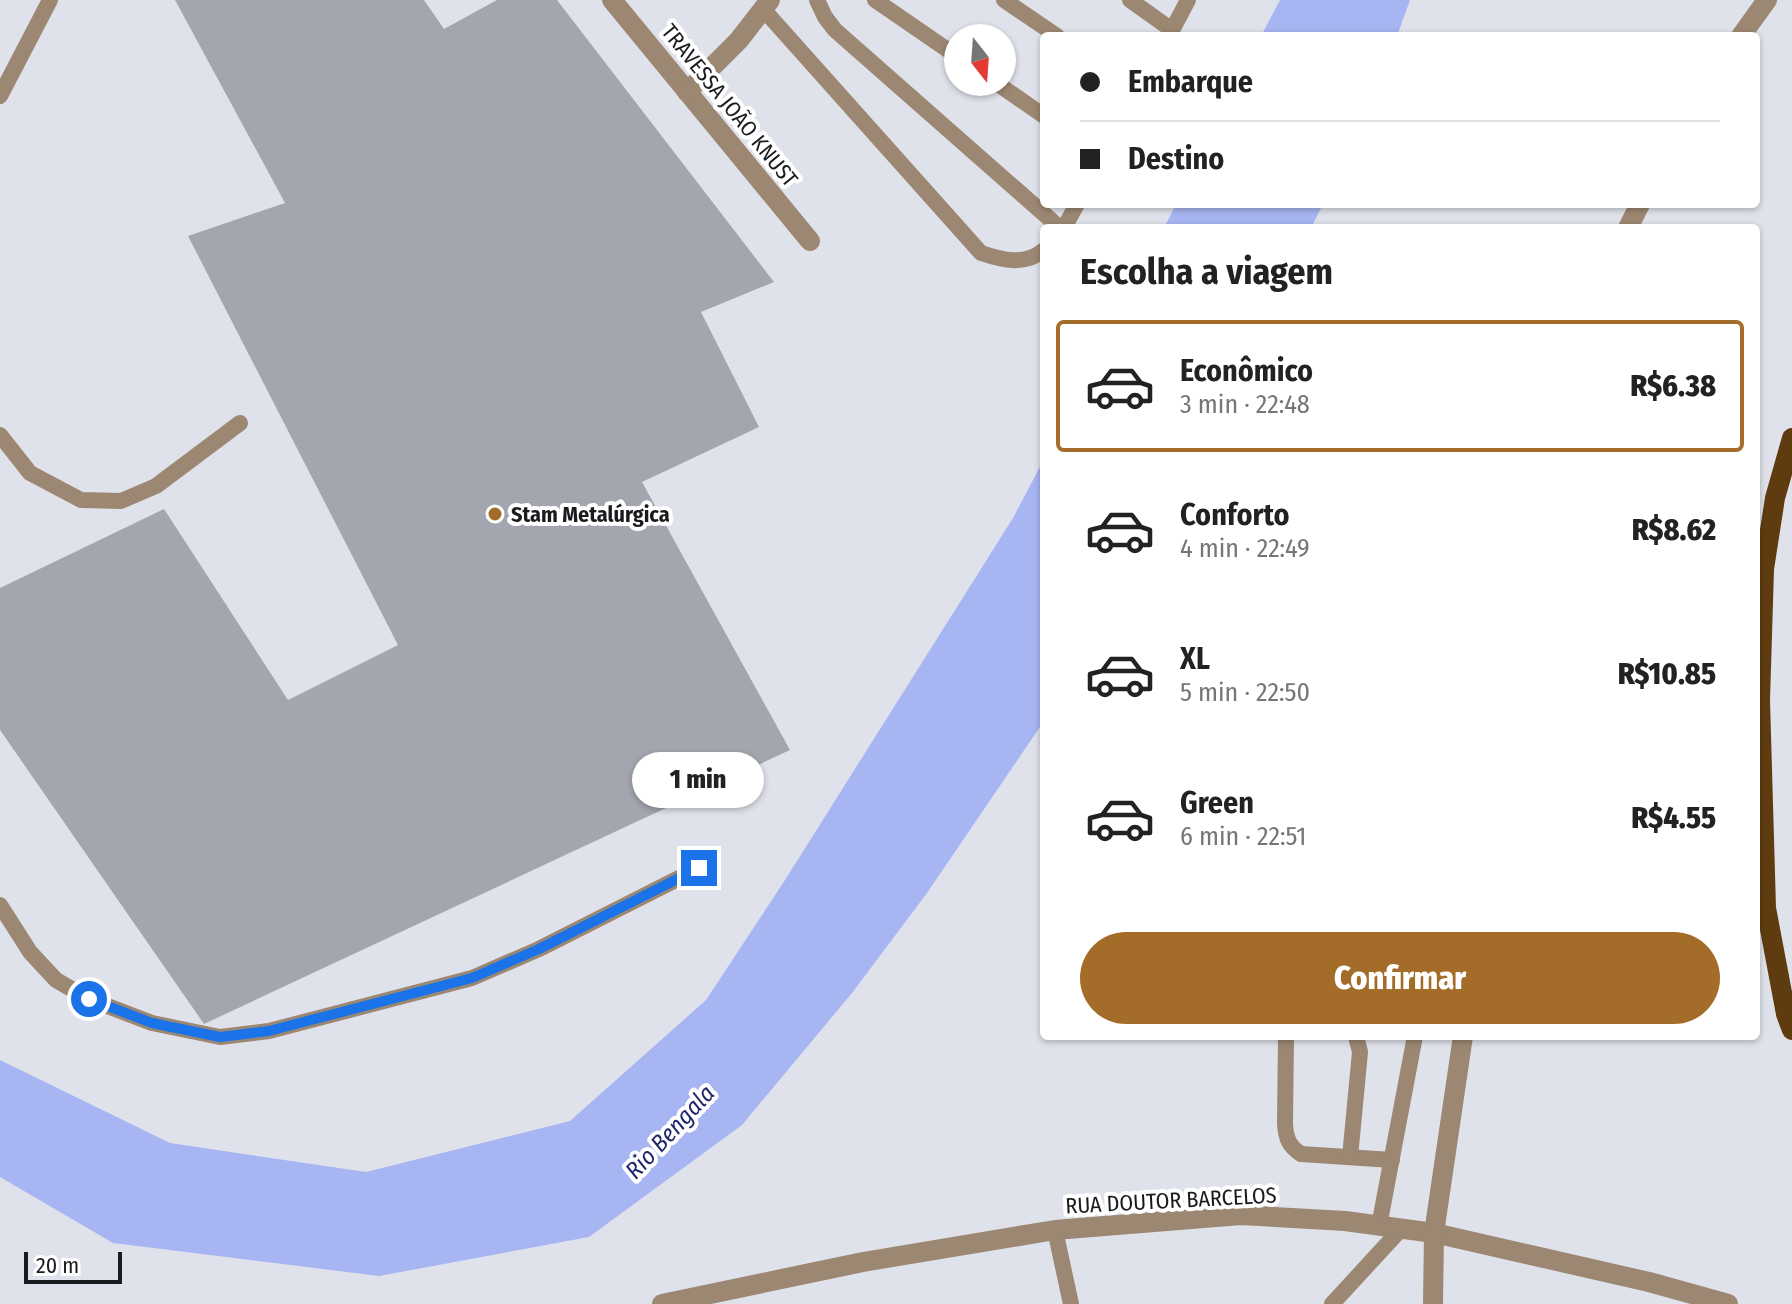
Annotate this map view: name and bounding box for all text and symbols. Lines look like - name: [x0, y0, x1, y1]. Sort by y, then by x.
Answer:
- street label: TRAVESSA JOÃO KNUST: [656, 19, 804, 193]
- north arrow: [944, 24, 1016, 96]
- map controls: [944, 24, 1016, 96]
- text: Embarque: [1128, 64, 1253, 100]
- text: Destino: [1128, 141, 1224, 177]
- text: Escolha a viagem: [1080, 250, 1333, 294]
- icon: car: [1084, 350, 1156, 422]
- text: Econômico: [1180, 353, 1313, 389]
- text: R$6.38: [1630, 368, 1716, 404]
- text: 3 min · 22:48: [1180, 389, 1310, 420]
- icon: car: [1084, 494, 1156, 566]
- text: Conforto: [1180, 497, 1289, 533]
- place label: Stam Metalúrgica: [511, 501, 670, 528]
- marker: Stam Metalúrgica: [486, 505, 504, 523]
- text: R$8.62: [1632, 512, 1716, 548]
- text: 4 min · 22:49: [1180, 533, 1310, 564]
- icon: car: [1084, 638, 1156, 710]
- text: XL: [1180, 641, 1210, 677]
- text: R$10.85: [1618, 656, 1716, 692]
- text: 5 min · 22:50: [1180, 677, 1310, 708]
- callout: 1 min: [633, 752, 765, 808]
- text: 1 min: [670, 764, 726, 795]
- icon: car: [1084, 782, 1156, 854]
- text: Green: [1180, 785, 1254, 821]
- text: R$4.55: [1631, 800, 1716, 836]
- text: 6 min · 22:51: [1180, 821, 1306, 852]
- route end: [681, 850, 717, 886]
- button: Confirmar: [1080, 932, 1720, 1024]
- route start: [71, 981, 107, 1017]
- water label: Rio Bengala: [620, 1079, 720, 1185]
- street label: RUA DOUTOR BARCELOS: [1065, 1181, 1277, 1220]
- scale bar: [24, 1248, 122, 1284]
- text: 20 m: [36, 1252, 79, 1279]

